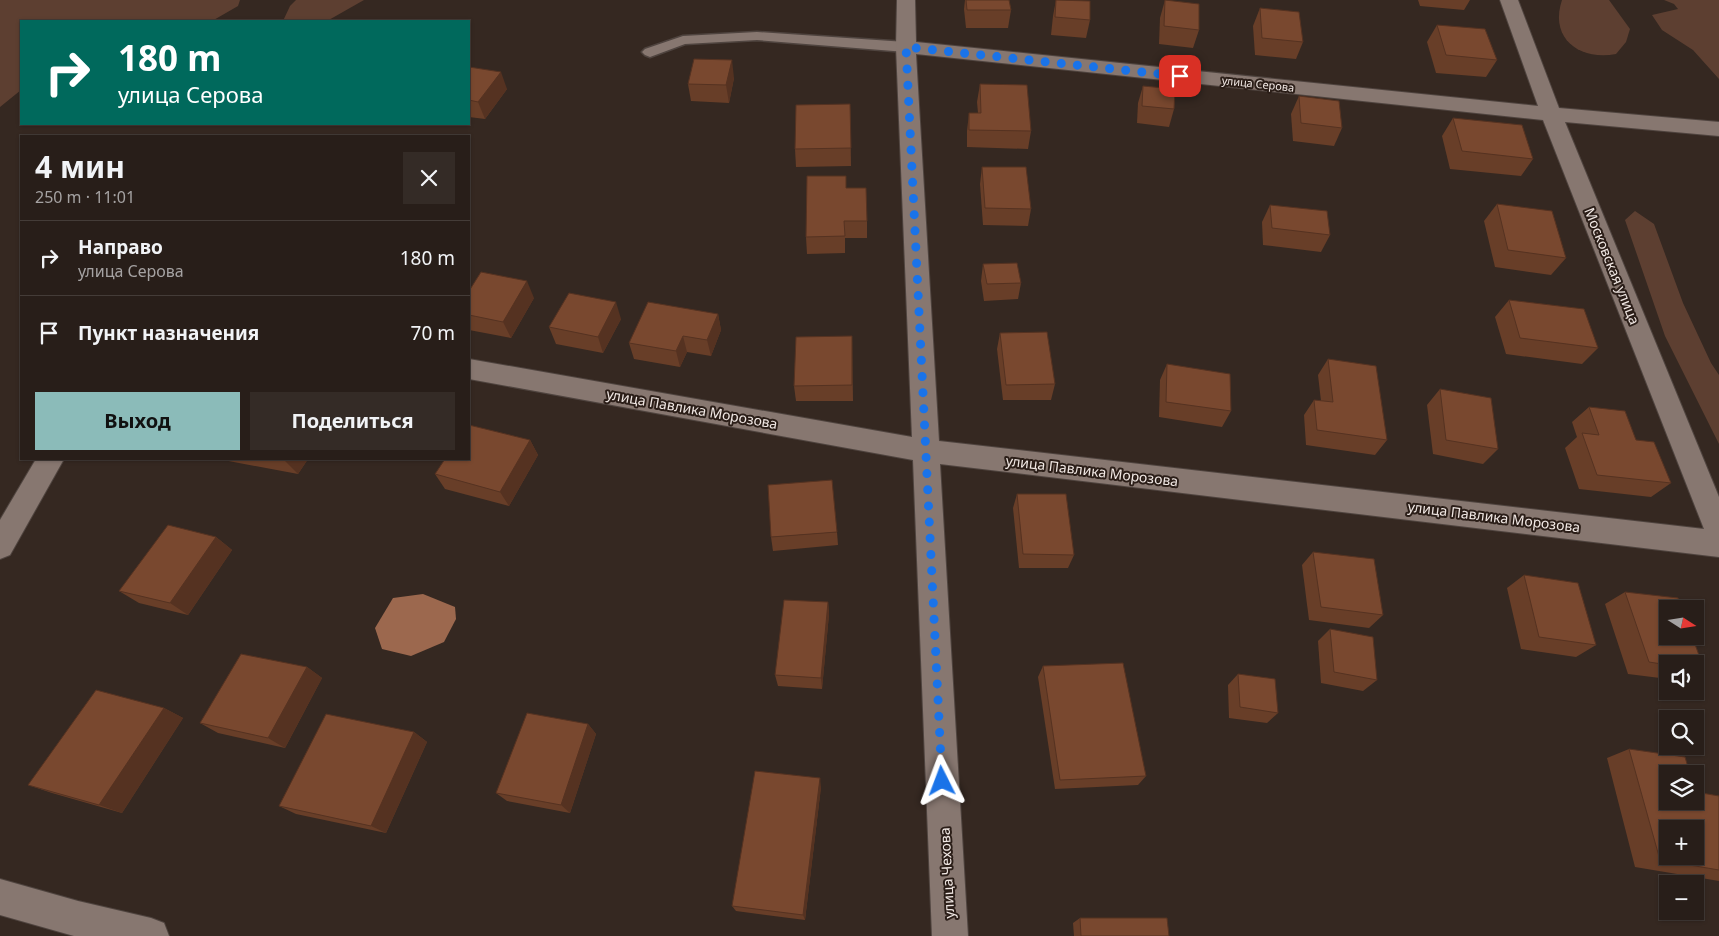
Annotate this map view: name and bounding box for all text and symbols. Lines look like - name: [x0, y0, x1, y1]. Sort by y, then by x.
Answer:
- text: 180 m: [118, 34, 221, 81]
- icon: right: [35, 40, 100, 105]
- pin: [1159, 55, 1201, 97]
- icon: arrive: [1166, 62, 1194, 90]
- street label: улица Серова: [1221, 72, 1295, 95]
- text: улица Серова: [118, 79, 263, 109]
- text: 4 мин: [35, 146, 125, 187]
- button: close: [403, 152, 455, 204]
- text: 250 m · 11:01: [35, 186, 135, 208]
- street label: Московская улица: [1580, 205, 1645, 327]
- text: Направо: [78, 234, 163, 260]
- icon: right: [35, 244, 63, 272]
- text: 180 m: [400, 245, 455, 271]
- text: улица Серова: [78, 260, 184, 282]
- icon: arrive: [35, 319, 63, 347]
- text: Пункт назначения: [78, 320, 259, 346]
- text: 70 m: [411, 320, 455, 346]
- street label: улица Павлика Морозова: [605, 384, 779, 433]
- button: Выход: [35, 392, 240, 450]
- button: Поделиться: [250, 392, 455, 450]
- street label: улица Павлика Морозова: [1005, 451, 1179, 491]
- street label: улица Павлика Морозова: [1407, 497, 1581, 537]
- north arrow: [1659, 600, 1704, 645]
- map controls: [1659, 600, 1704, 920]
- button: sound: [1659, 655, 1704, 700]
- button: search: [1659, 710, 1704, 755]
- position arrow: [915, 754, 967, 806]
- button: layers: [1659, 765, 1704, 810]
- button: +: [1659, 820, 1704, 865]
- street label: улица Чехова: [935, 827, 958, 919]
- button: −: [1659, 875, 1704, 920]

